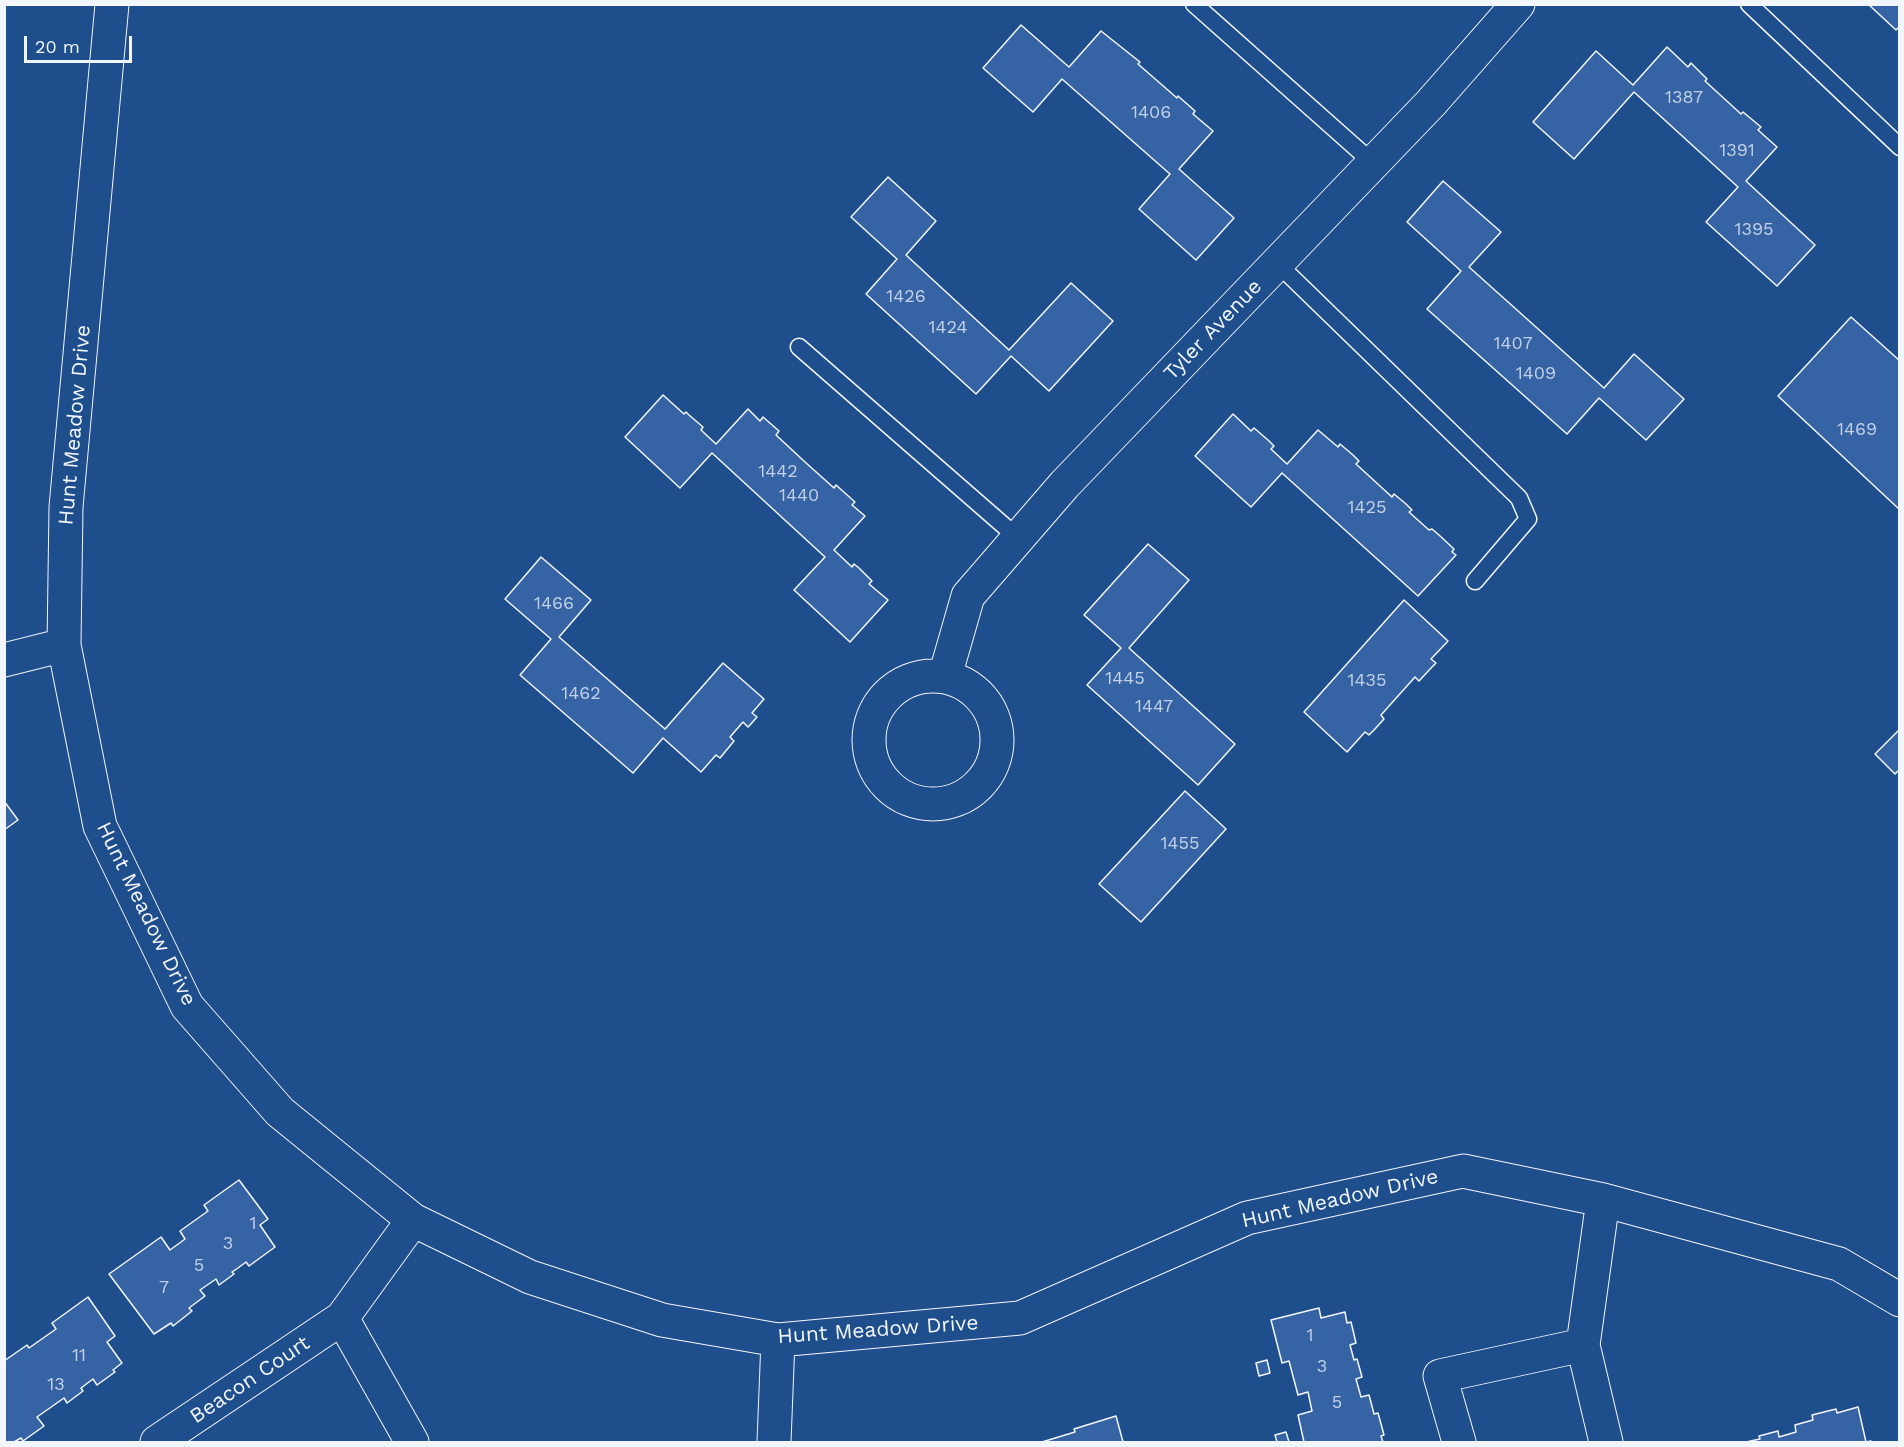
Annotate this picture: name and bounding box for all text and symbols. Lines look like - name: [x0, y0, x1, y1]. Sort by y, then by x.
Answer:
- scale bar: [27, 24, 135, 62]
- text: 20 m: [35, 36, 80, 57]
- house number: 1387: [1665, 87, 1703, 109]
- house number: 1406: [1131, 102, 1171, 124]
- house number: 1391: [1719, 140, 1755, 162]
- house number: 1395: [1734, 219, 1774, 241]
- street label: Tyler Avenue: [1159, 274, 1267, 386]
- house number: 1426: [886, 286, 926, 308]
- house number: 1424: [929, 317, 967, 339]
- street label: Hunt Meadow Drive: [54, 324, 96, 526]
- house number: 1407: [1494, 333, 1532, 355]
- house number: 1409: [1516, 363, 1556, 385]
- house number: 1469: [1837, 419, 1877, 441]
- house number: 1442: [758, 461, 798, 483]
- house number: 1440: [779, 485, 819, 507]
- house number: 1425: [1348, 497, 1386, 519]
- house number: 1466: [534, 593, 574, 615]
- house number: 1445: [1105, 668, 1145, 690]
- house number: 1435: [1348, 670, 1386, 692]
- house number: 1462: [561, 683, 601, 705]
- house number: 1447: [1135, 696, 1173, 718]
- street label: Hunt Meadow Drive: [91, 818, 201, 1010]
- house number: 1455: [1161, 833, 1199, 855]
- street label: Hunt Meadow Drive: [1239, 1164, 1441, 1234]
- house number: 1: [249, 1213, 257, 1235]
- house number: 3: [223, 1233, 233, 1255]
- house number: 5: [194, 1255, 204, 1277]
- house number: 7: [159, 1277, 169, 1299]
- street label: Hunt Meadow Drive: [777, 1310, 979, 1350]
- house number: 1: [1306, 1325, 1314, 1347]
- street label: Beacon Court: [185, 1331, 315, 1429]
- house number: 11: [72, 1345, 86, 1367]
- house number: 3: [1317, 1356, 1327, 1378]
- house number: 13: [47, 1374, 65, 1396]
- house number: 5: [1332, 1392, 1342, 1414]

